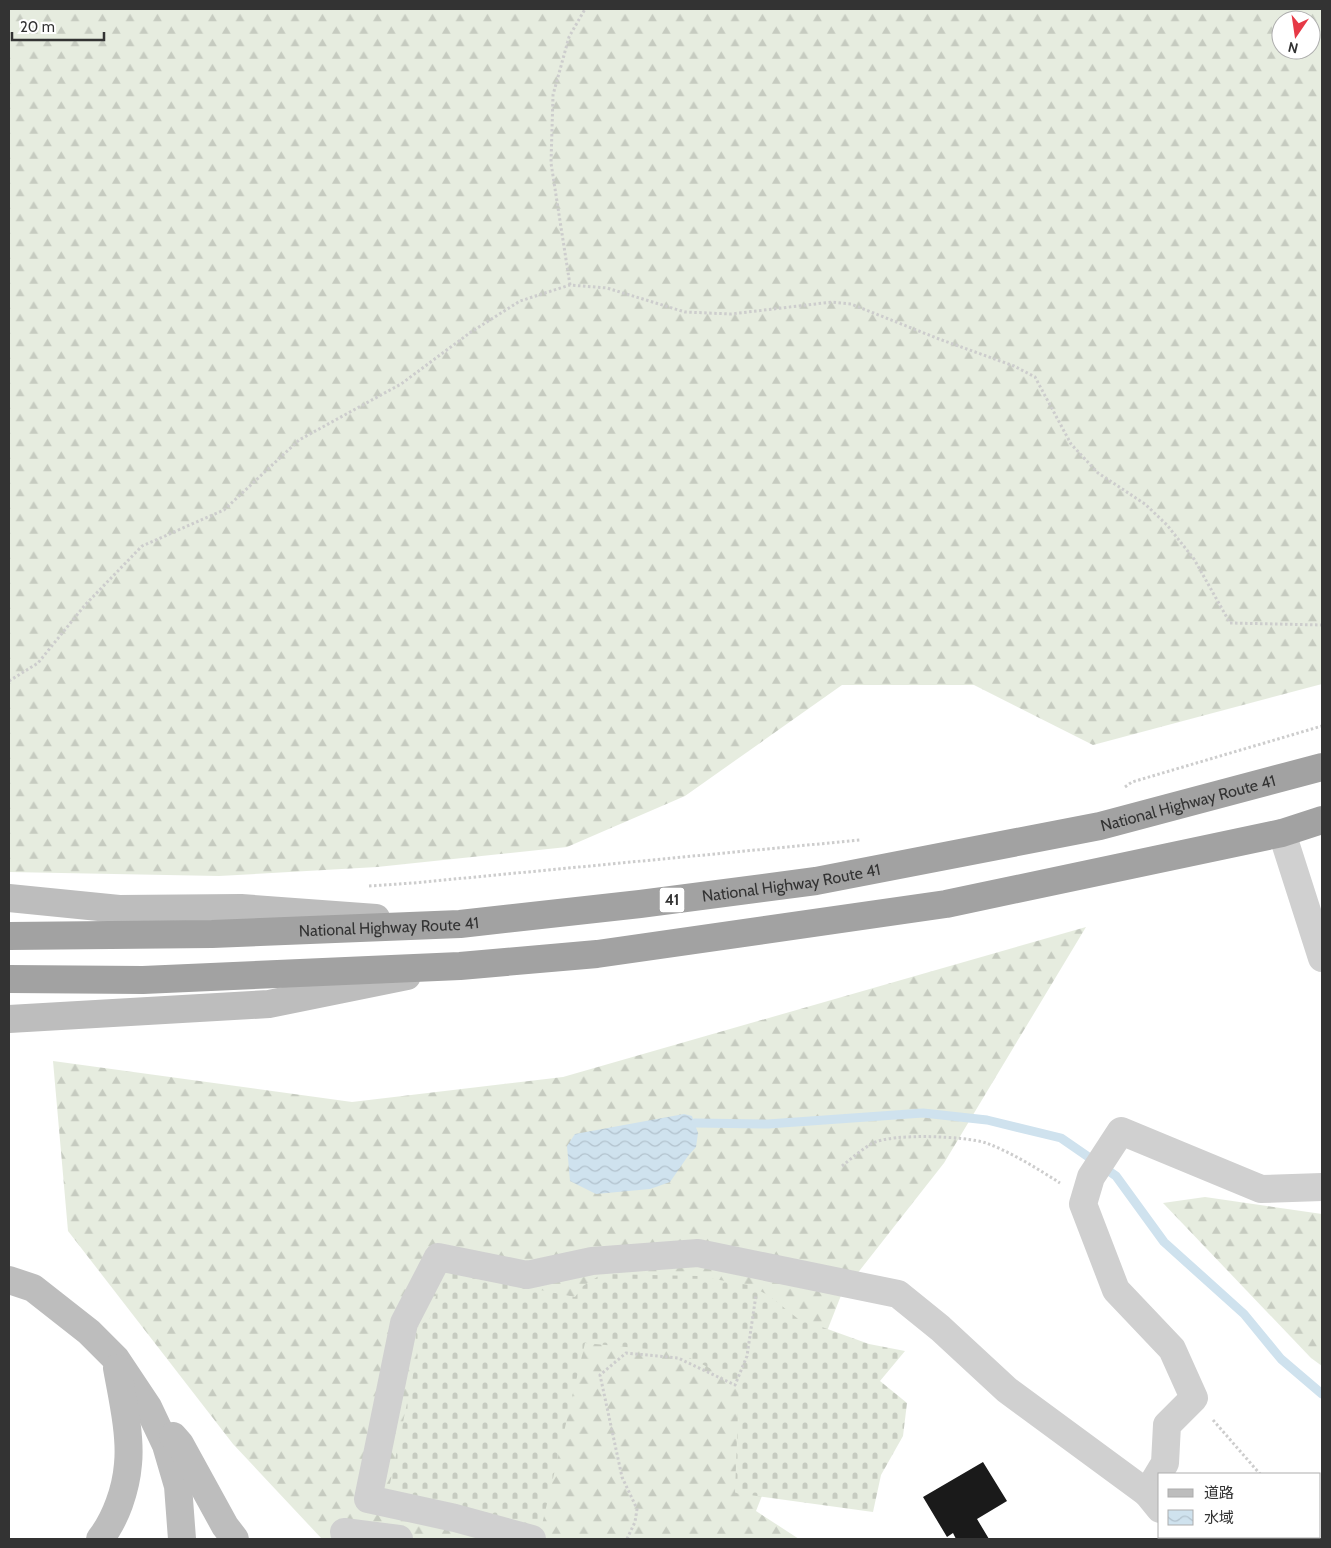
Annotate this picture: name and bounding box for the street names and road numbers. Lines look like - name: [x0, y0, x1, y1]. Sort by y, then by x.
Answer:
- street label: National Highway Route 41: [1098, 770, 1277, 835]
- street label: National Highway Route 41: [701, 859, 882, 905]
- road number: 41: [660, 888, 684, 912]
- street label: National Highway Route 41: [298, 912, 480, 940]

